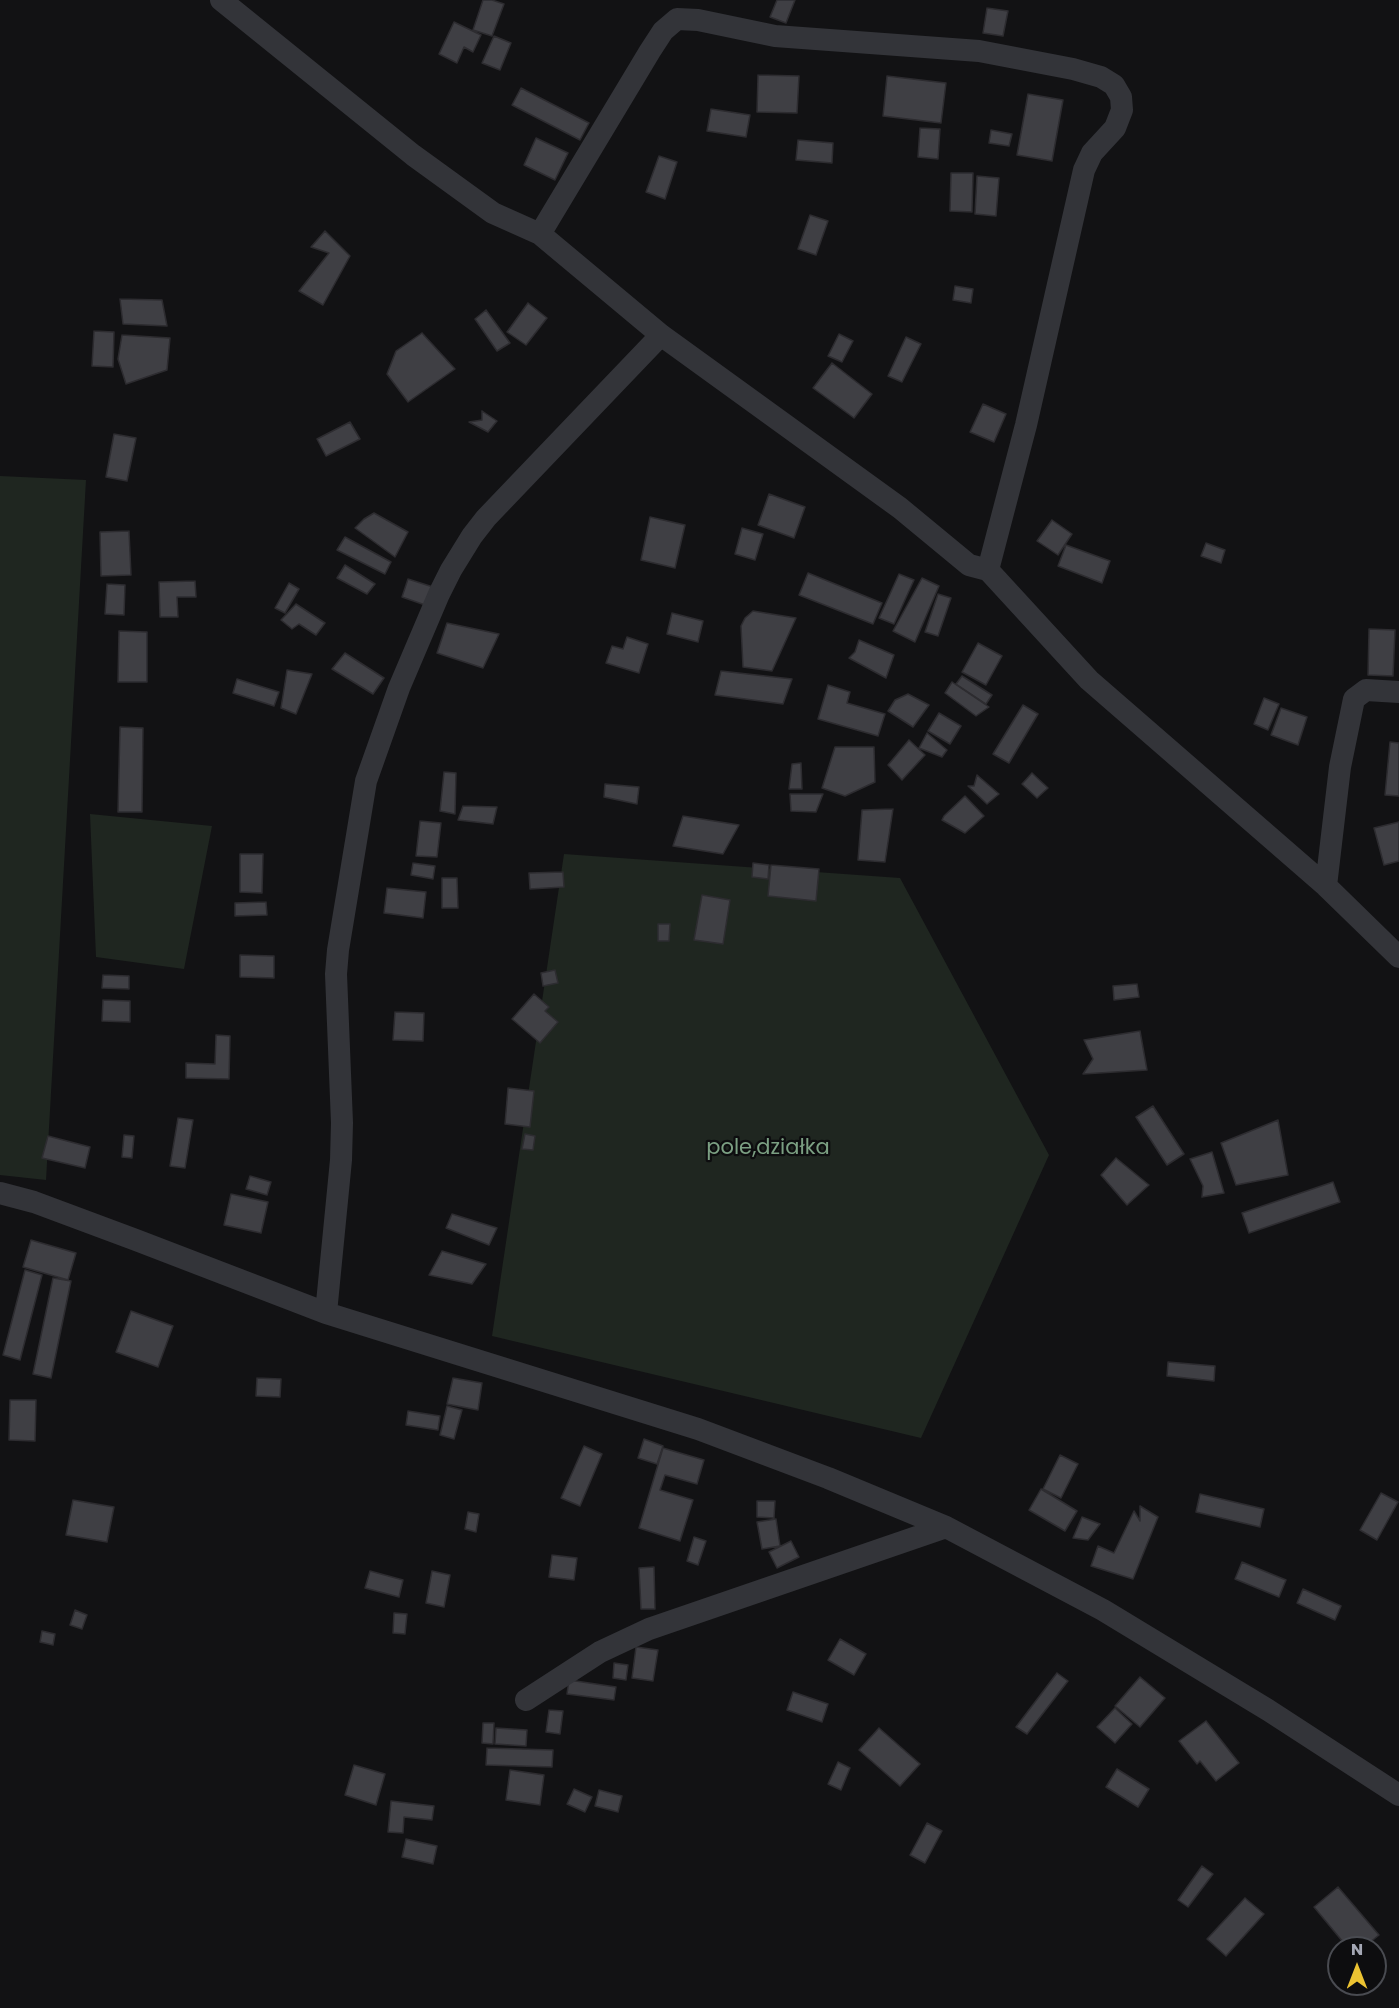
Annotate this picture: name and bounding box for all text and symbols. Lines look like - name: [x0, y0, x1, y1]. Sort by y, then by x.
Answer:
- park label: pole,działka: [706, 1136, 830, 1162]
- north arrow: [1327, 1936, 1387, 1996]
- text: N: [1351, 1938, 1363, 1961]

